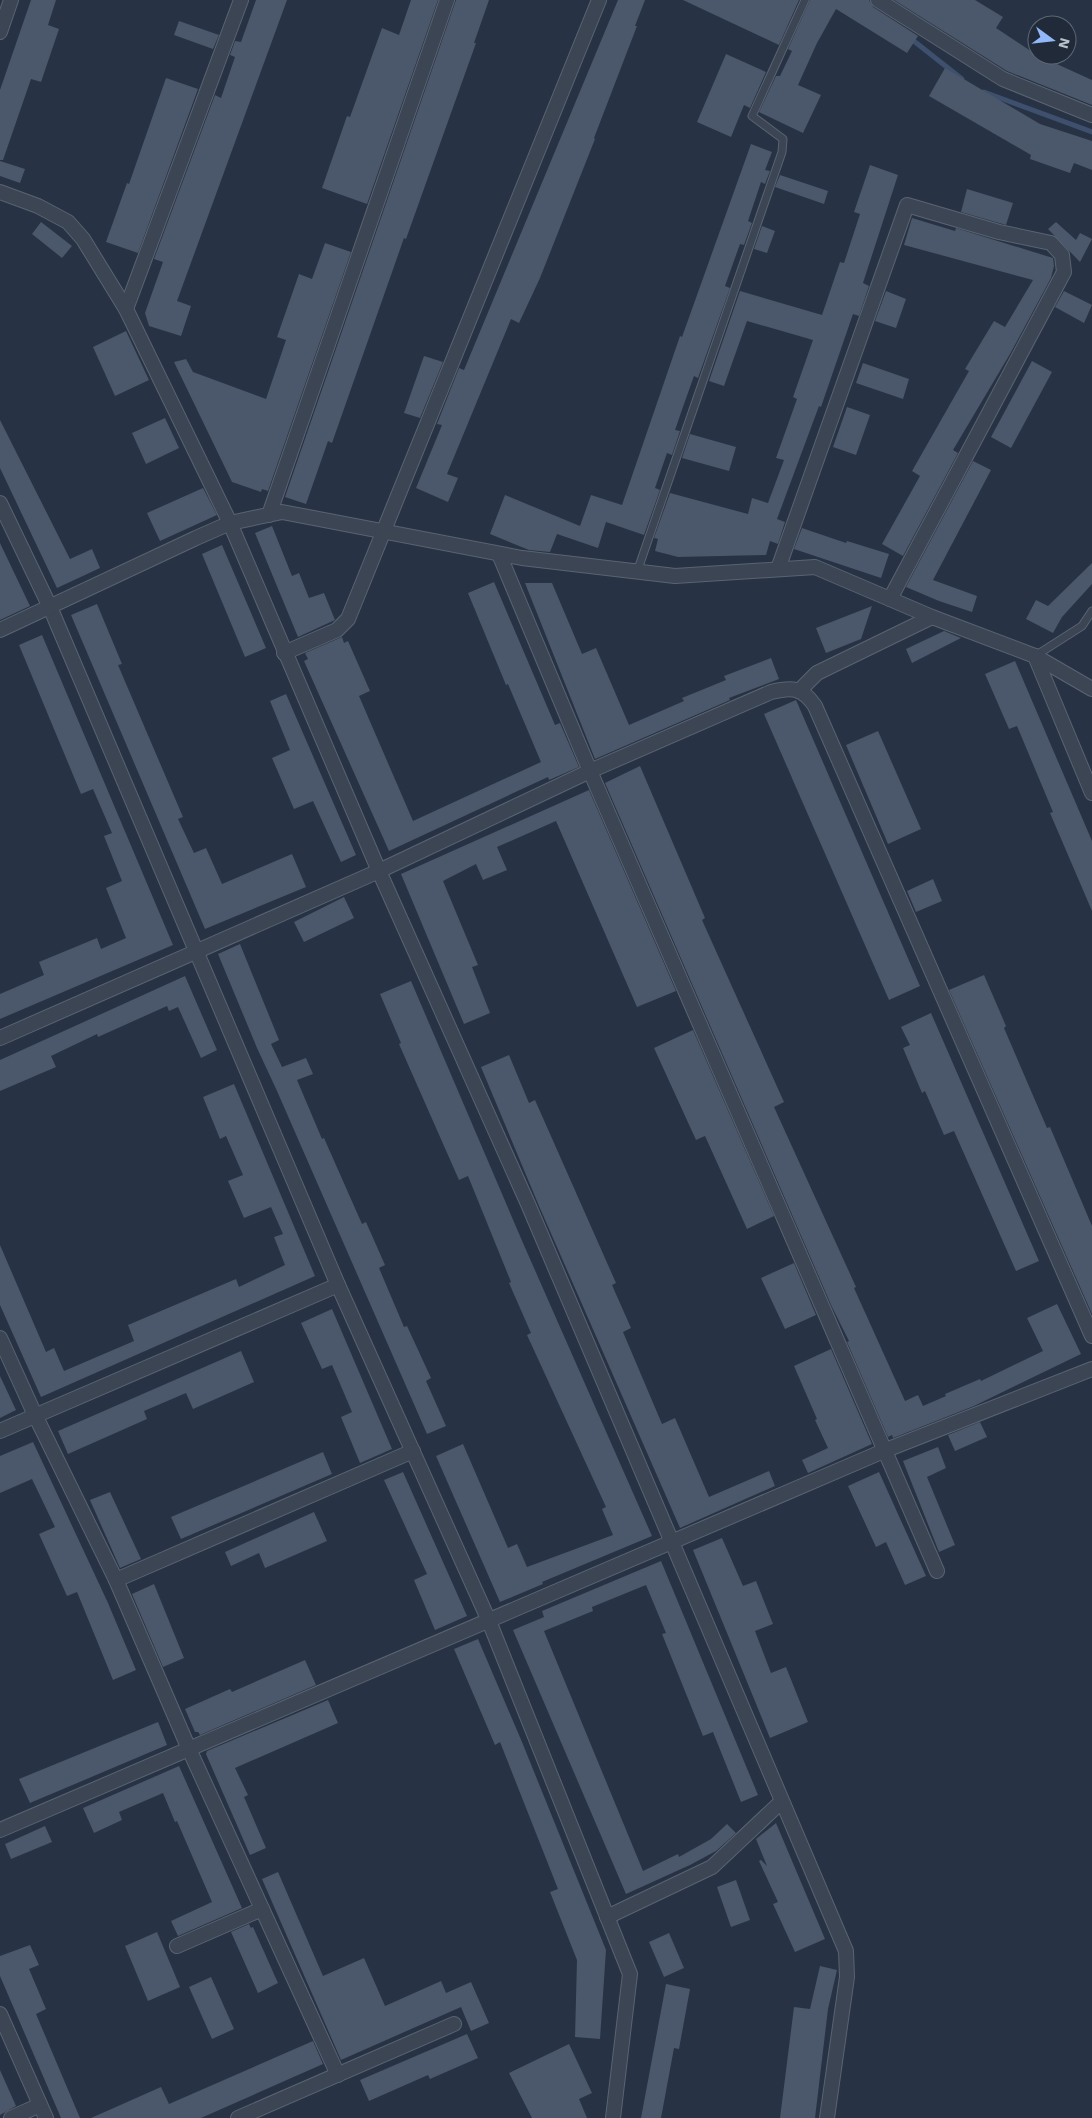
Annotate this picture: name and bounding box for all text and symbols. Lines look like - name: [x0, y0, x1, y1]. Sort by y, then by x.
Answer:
- north arrow: [1027, 15, 1077, 65]
- text: N: [1055, 36, 1074, 50]

